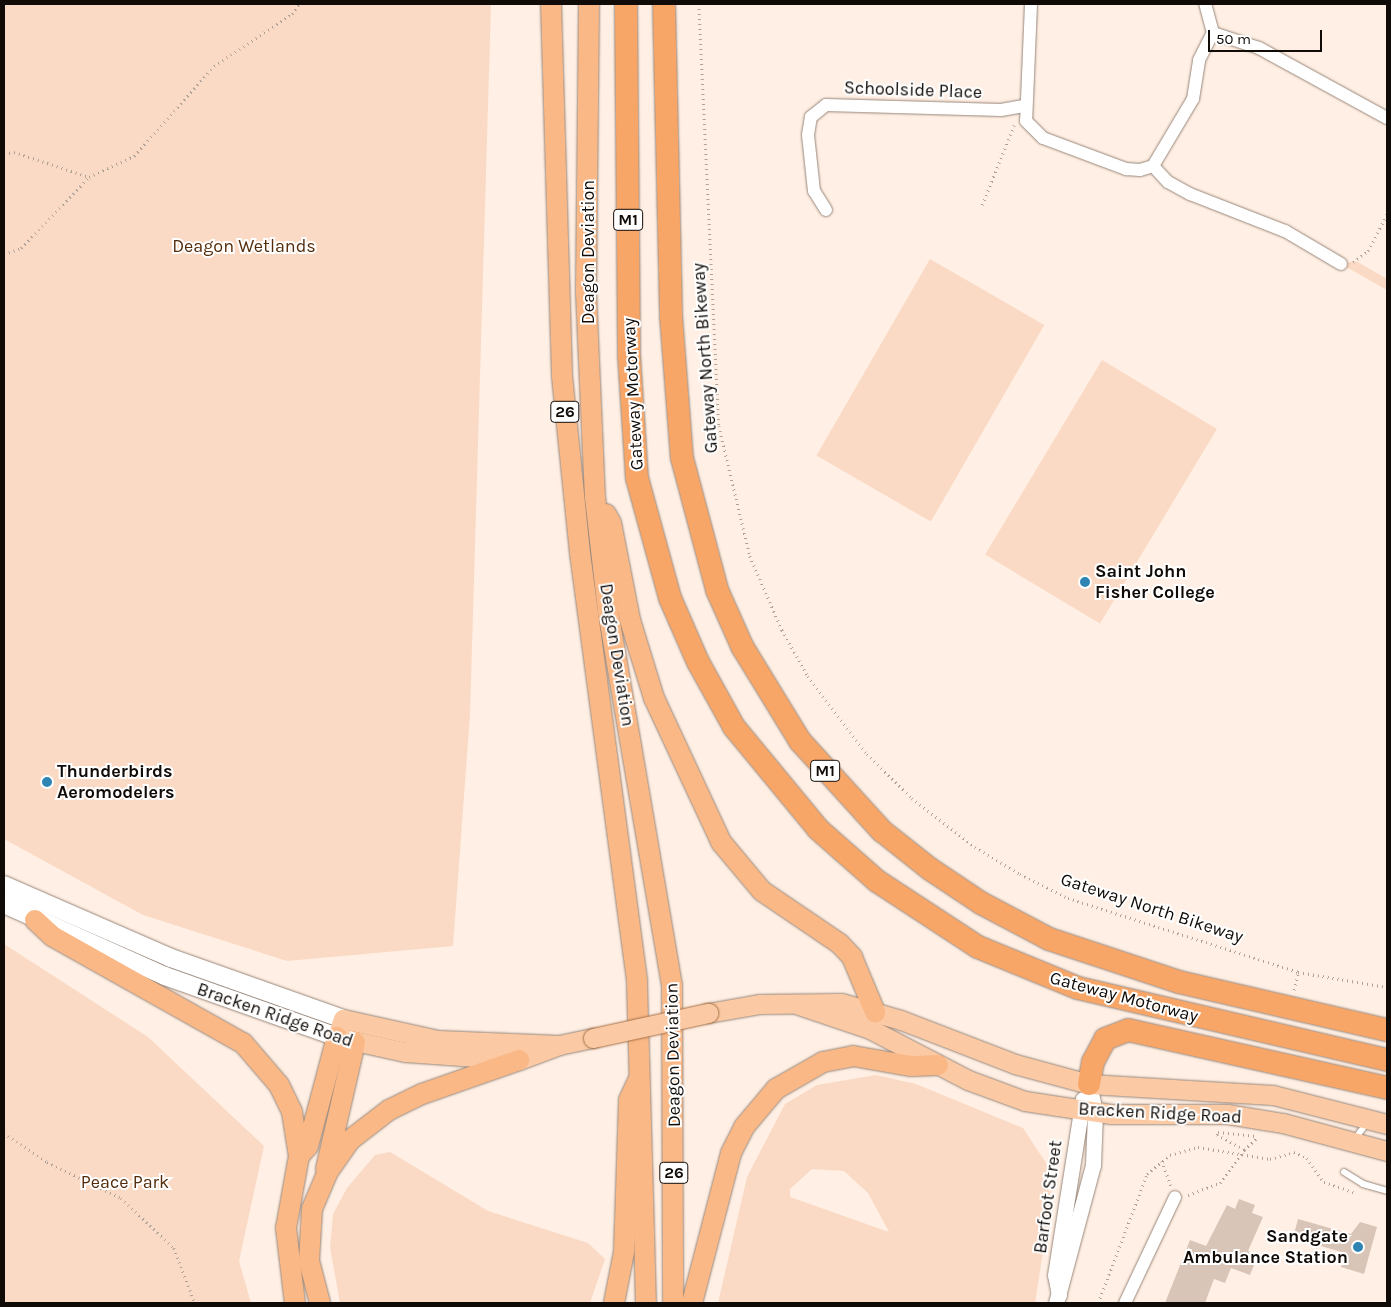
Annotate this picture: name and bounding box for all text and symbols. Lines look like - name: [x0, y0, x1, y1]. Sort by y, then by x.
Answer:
- scale bar: [1211, 20, 1325, 52]
- text: 50 m: [1216, 30, 1251, 48]
- street label: Schoolside Place: [844, 77, 982, 103]
- street label: Deagon Deviation: [577, 180, 599, 324]
- road number: M1: [613, 206, 643, 234]
- park label: Deagon Wetlands: [172, 235, 316, 257]
- street label: Gateway North Bikeway: [688, 262, 722, 454]
- street label: Gateway Motorway: [618, 317, 648, 471]
- road number: 26: [550, 398, 580, 426]
- place label: Saint John Fisher College: [1095, 561, 1215, 604]
- marker: Saint John Fisher College: [1079, 576, 1091, 588]
- street label: Deagon Deviation: [595, 582, 639, 728]
- road number: M1: [810, 758, 840, 784]
- place label: Thunderbirds Aeromodelers: [57, 761, 174, 804]
- marker: Thunderbirds Aeromodelers: [41, 776, 53, 788]
- street label: Gateway North Bikeway: [1058, 868, 1246, 948]
- street label: Gateway Motorway: [1047, 967, 1201, 1027]
- street label: Bracken Ridge Road: [194, 978, 356, 1052]
- street label: Deagon Deviation: [661, 983, 685, 1127]
- street label: Bracken Ridge Road: [1078, 1098, 1242, 1128]
- street label: Barfoot Street: [1029, 1139, 1067, 1255]
- road number: 26: [659, 1160, 689, 1186]
- park label: Peace Park: [81, 1171, 169, 1193]
- place label: Sandgate Ambulance Station: [1183, 1226, 1348, 1268]
- marker: Sandgate Ambulance Station: [1352, 1241, 1364, 1253]

